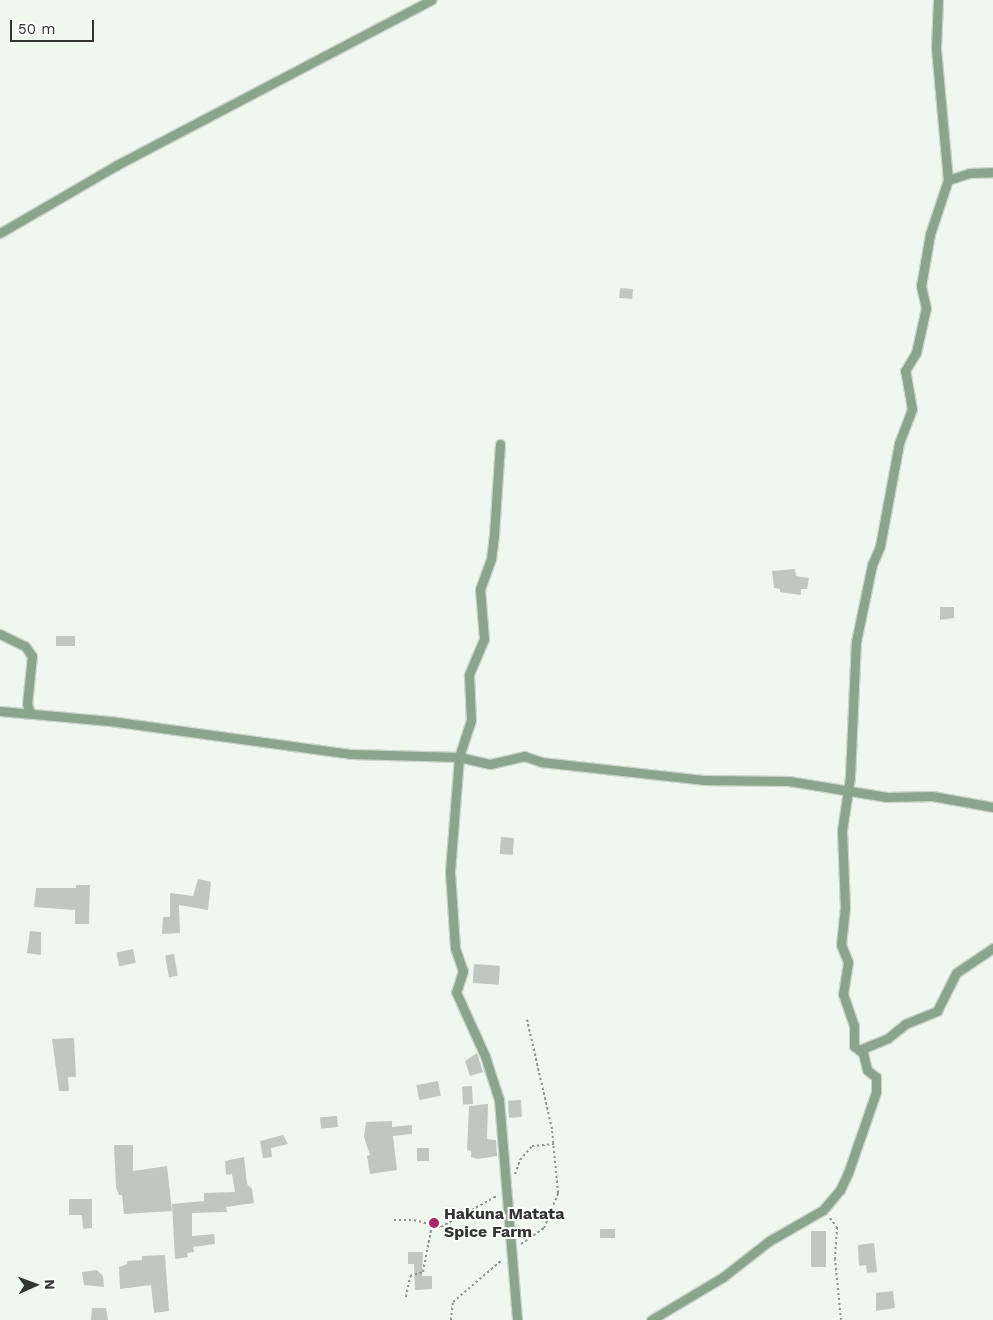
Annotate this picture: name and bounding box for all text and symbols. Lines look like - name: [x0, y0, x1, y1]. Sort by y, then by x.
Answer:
- scale bar: [12, 10, 96, 42]
- text: 50 m: [18, 20, 55, 38]
- place label: Hakuna Matata Spice Farm: [444, 1204, 565, 1242]
- marker: Hakuna Matata Spice Farm: [428, 1217, 440, 1229]
- north arrow: [10, 1260, 60, 1310]
- text: N: [42, 1279, 58, 1290]

